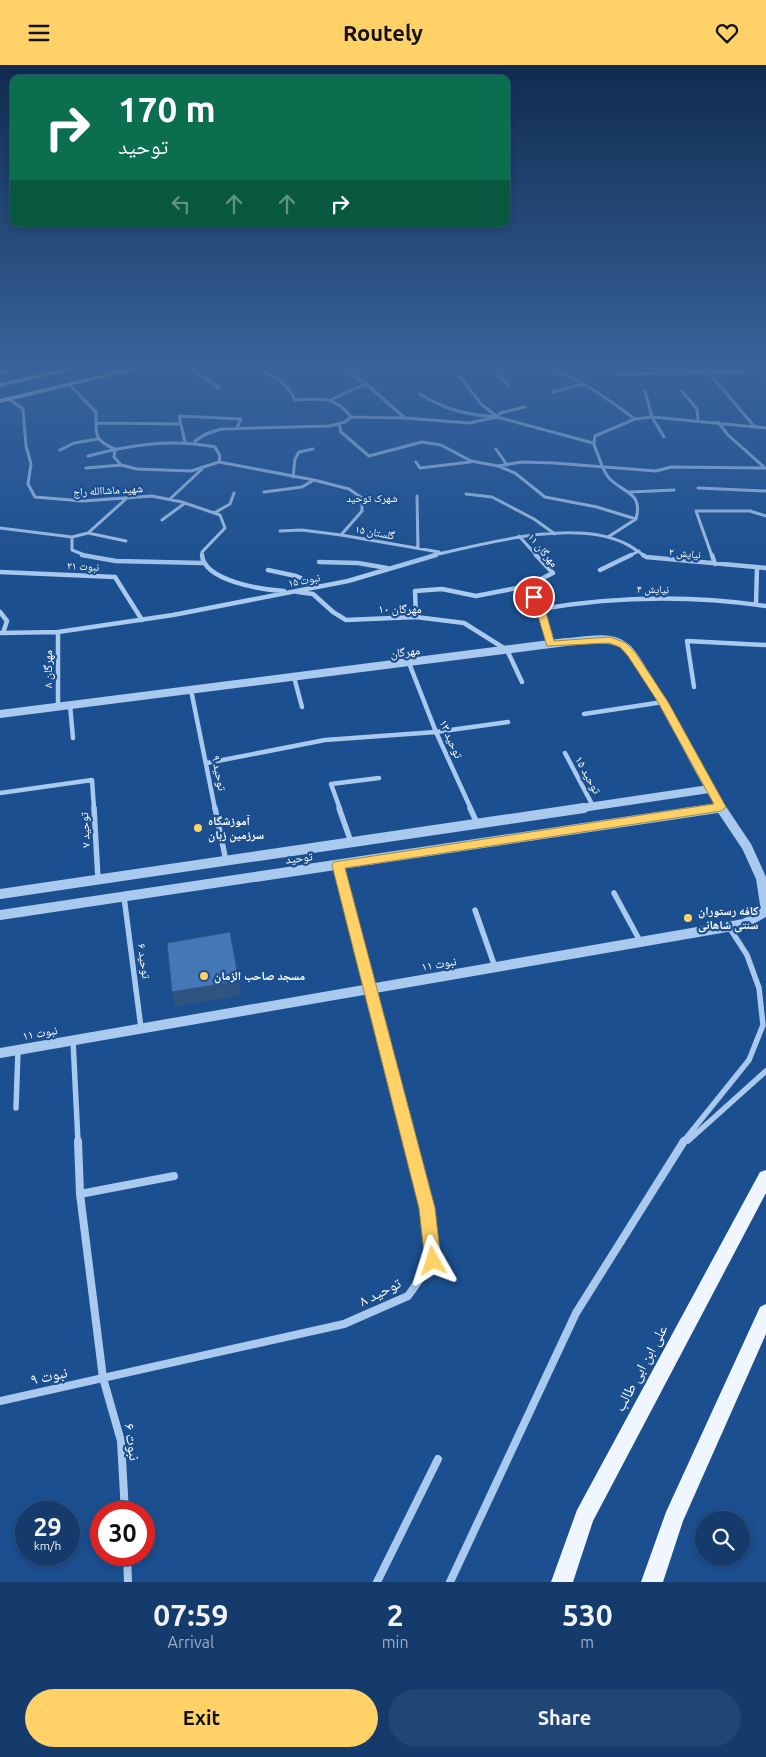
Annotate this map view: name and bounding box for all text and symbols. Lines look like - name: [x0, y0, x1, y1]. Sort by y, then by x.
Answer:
- icon: menu: [25, 19, 53, 47]
- icon: heart: [713, 19, 741, 47]
- text: Routely: [343, 20, 423, 45]
- text: 170 m: [118, 89, 216, 129]
- icon: right: [35, 95, 100, 160]
- text: توحید: [118, 133, 168, 158]
- icon: left: [167, 190, 195, 218]
- icon: ahead: [220, 190, 248, 218]
- icon: ahead: [273, 190, 301, 218]
- icon: right: [326, 190, 354, 218]
- street label: شهید ماشاالله راج: [73, 482, 143, 499]
- district label: شهرک توحید: [346, 492, 398, 504]
- street label: گلستان ۱۵: [354, 523, 396, 542]
- street label: مهرگان ۱۱: [525, 531, 560, 570]
- street label: نیایش ۲: [668, 545, 702, 562]
- street label: نبوت ۲۱: [67, 559, 99, 573]
- street label: نبوت ۱۵: [287, 571, 321, 589]
- pin: [513, 576, 555, 618]
- icon: arrive: [520, 583, 548, 611]
- street label: نیایش ۴: [637, 583, 669, 596]
- street label: مهرگان ۱۰: [378, 602, 422, 616]
- street label: مهرگان: [389, 643, 421, 661]
- street label: مهرگان ۸: [41, 650, 55, 688]
- street label: توحید ۱۳: [436, 717, 466, 761]
- street label: توحید ۹: [209, 754, 229, 792]
- street label: توحید ۱۵: [572, 754, 604, 797]
- street label: توحید ۷: [77, 811, 93, 848]
- place label: آموزشگاه سرزمین زبان: [208, 814, 264, 843]
- marker: آموزشگاه سرزمین زبان: [192, 822, 204, 834]
- street label: توحید: [284, 849, 314, 867]
- place label: کافه رستوران سنتی شاهانی: [698, 904, 759, 933]
- marker: کافه رستوران سنتی شاهانی: [682, 912, 694, 924]
- street label: توحید ۶: [134, 942, 153, 980]
- street label: نبوت ۱۱: [420, 954, 458, 974]
- place label: مسجد صاحب الزمان: [214, 969, 305, 984]
- marker: مسجد صاحب الزمان: [198, 970, 210, 982]
- street label: نبوت ۱۱: [21, 1023, 59, 1043]
- position arrow: [406, 1234, 458, 1286]
- street label: توحید ۸: [356, 1274, 404, 1310]
- street label: علی ابن ابی طالب: [611, 1321, 672, 1415]
- street label: نبوت ۹: [29, 1363, 69, 1389]
- street label: نبوت ۶: [120, 1422, 144, 1462]
- speed limit sign: 30: [90, 1501, 155, 1566]
- map controls: [695, 1511, 750, 1566]
- button: search: [695, 1511, 750, 1566]
- text: 29: [33, 1513, 62, 1541]
- text: km/h: [34, 1539, 61, 1552]
- text: 07:59: [153, 1598, 228, 1632]
- text: 2: [387, 1598, 404, 1632]
- text: 530: [562, 1598, 613, 1632]
- text: Arrival: [168, 1633, 214, 1651]
- text: min: [382, 1633, 409, 1651]
- text: m: [580, 1633, 594, 1651]
- button: Exit: [25, 1689, 378, 1747]
- button: Share: [388, 1689, 741, 1747]

